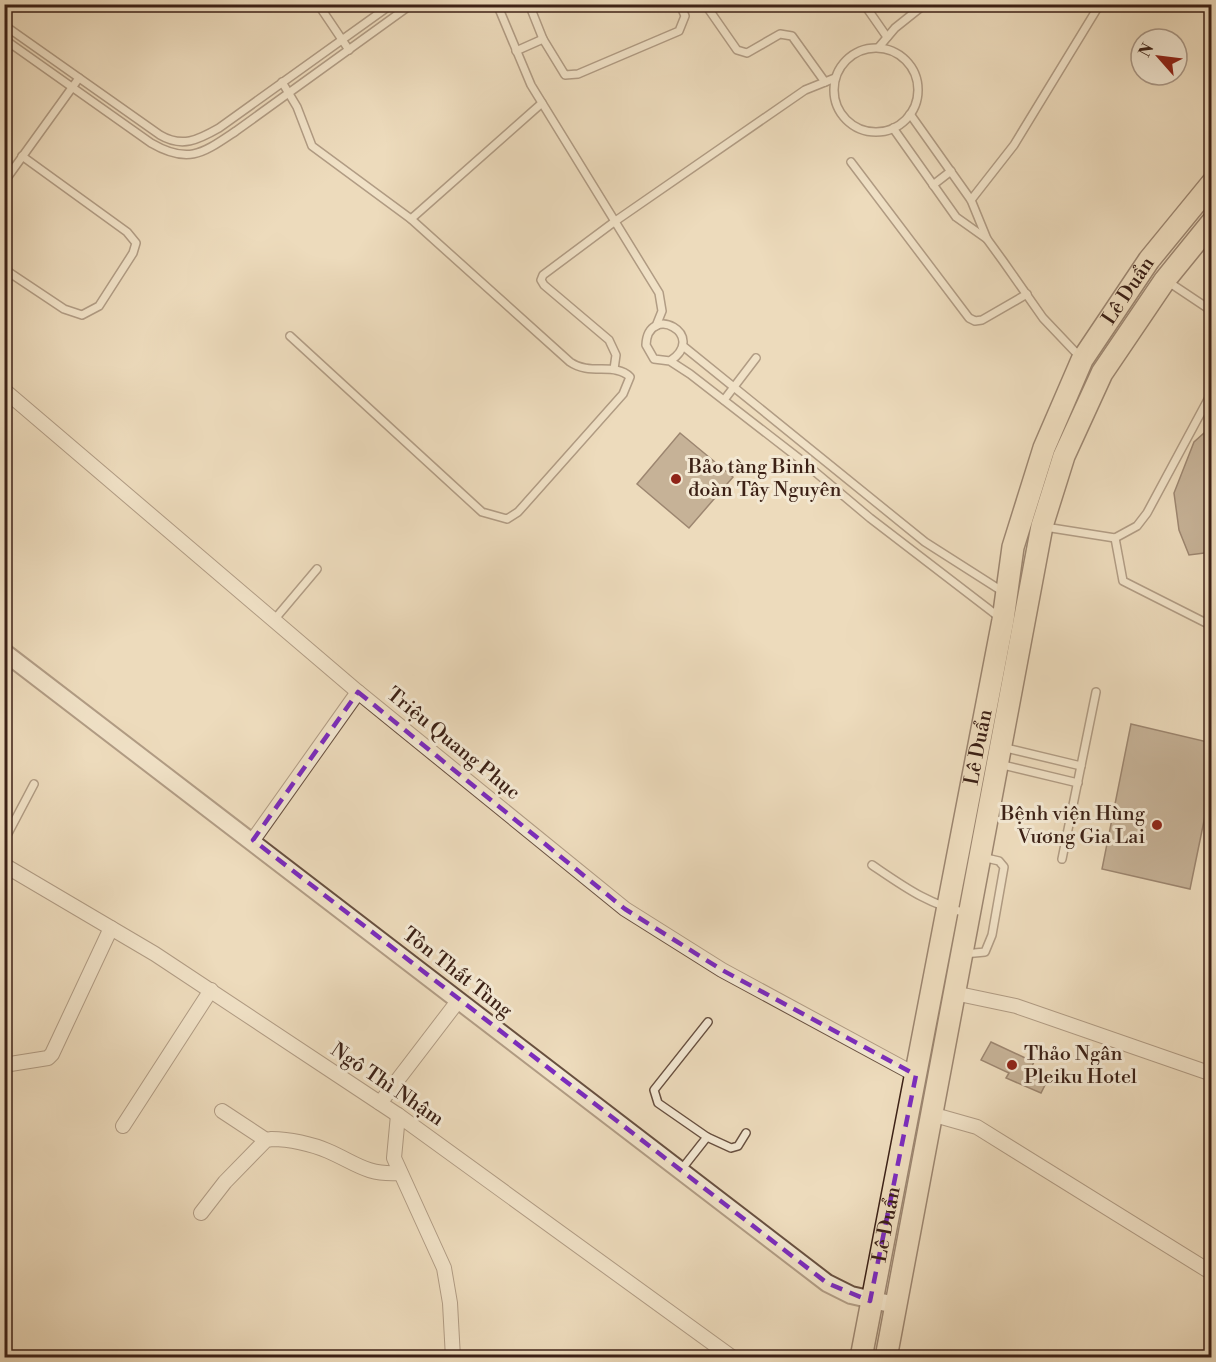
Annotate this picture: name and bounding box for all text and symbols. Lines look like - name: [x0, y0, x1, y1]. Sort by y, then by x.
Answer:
- north arrow: [1129, 27, 1189, 87]
- text: N: [1135, 40, 1159, 61]
- street label: Lê Duẩn: [1097, 252, 1160, 330]
- place label: Bảo tàng Binh đoàn Tây Nguyên: [687, 455, 842, 503]
- marker: Bảo tàng Binh đoàn Tây Nguyên: [669, 472, 683, 486]
- street label: Triệu Quang Phục: [381, 682, 525, 806]
- street label: Lê Duẩn: [959, 707, 998, 787]
- place label: Bệnh viện Hùng Vương Gia Lai: [999, 802, 1146, 850]
- marker: Bệnh viện Hùng Vương Gia Lai: [1150, 818, 1164, 832]
- street label: Tôn Thất Tùng: [397, 922, 517, 1024]
- street label: Ngô Thì Nhậm: [326, 1038, 449, 1132]
- place label: Thảo Ngân Pleiku Hotel: [1024, 1042, 1137, 1090]
- marker: Thảo Ngân Pleiku Hotel: [1005, 1058, 1019, 1072]
- street label: Lê Duẩn: [867, 1184, 906, 1264]

